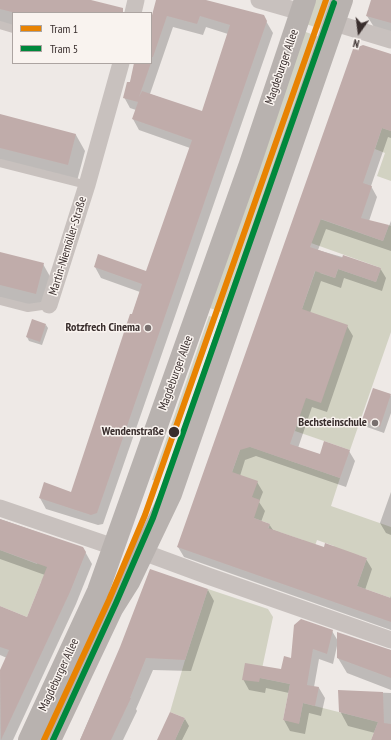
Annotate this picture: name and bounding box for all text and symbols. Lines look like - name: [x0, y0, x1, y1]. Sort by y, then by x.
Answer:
- legend: [12, 12, 152, 64]
- north arrow: [339, 12, 379, 52]
- text: Tram 1: [50, 21, 78, 36]
- street label: Magdeburger Allee: [262, 28, 302, 106]
- text: N: [352, 36, 361, 51]
- text: Tram 5: [50, 41, 78, 56]
- street label: Martin-Niemöller-Straße: [46, 195, 90, 297]
- place label: Rotzfrech Cinema: [66, 321, 140, 335]
- marker: Rotzfrech Cinema: [143, 323, 153, 333]
- street label: Magdeburger Allee: [156, 334, 196, 412]
- place label: Bechsteinschule: [298, 416, 367, 430]
- marker: Bechsteinschule: [370, 418, 380, 428]
- place label: Wendenstraße: [102, 425, 164, 439]
- marker: Wendenstraße: [167, 425, 181, 439]
- street label: Magdeburger Allee: [36, 636, 82, 714]

